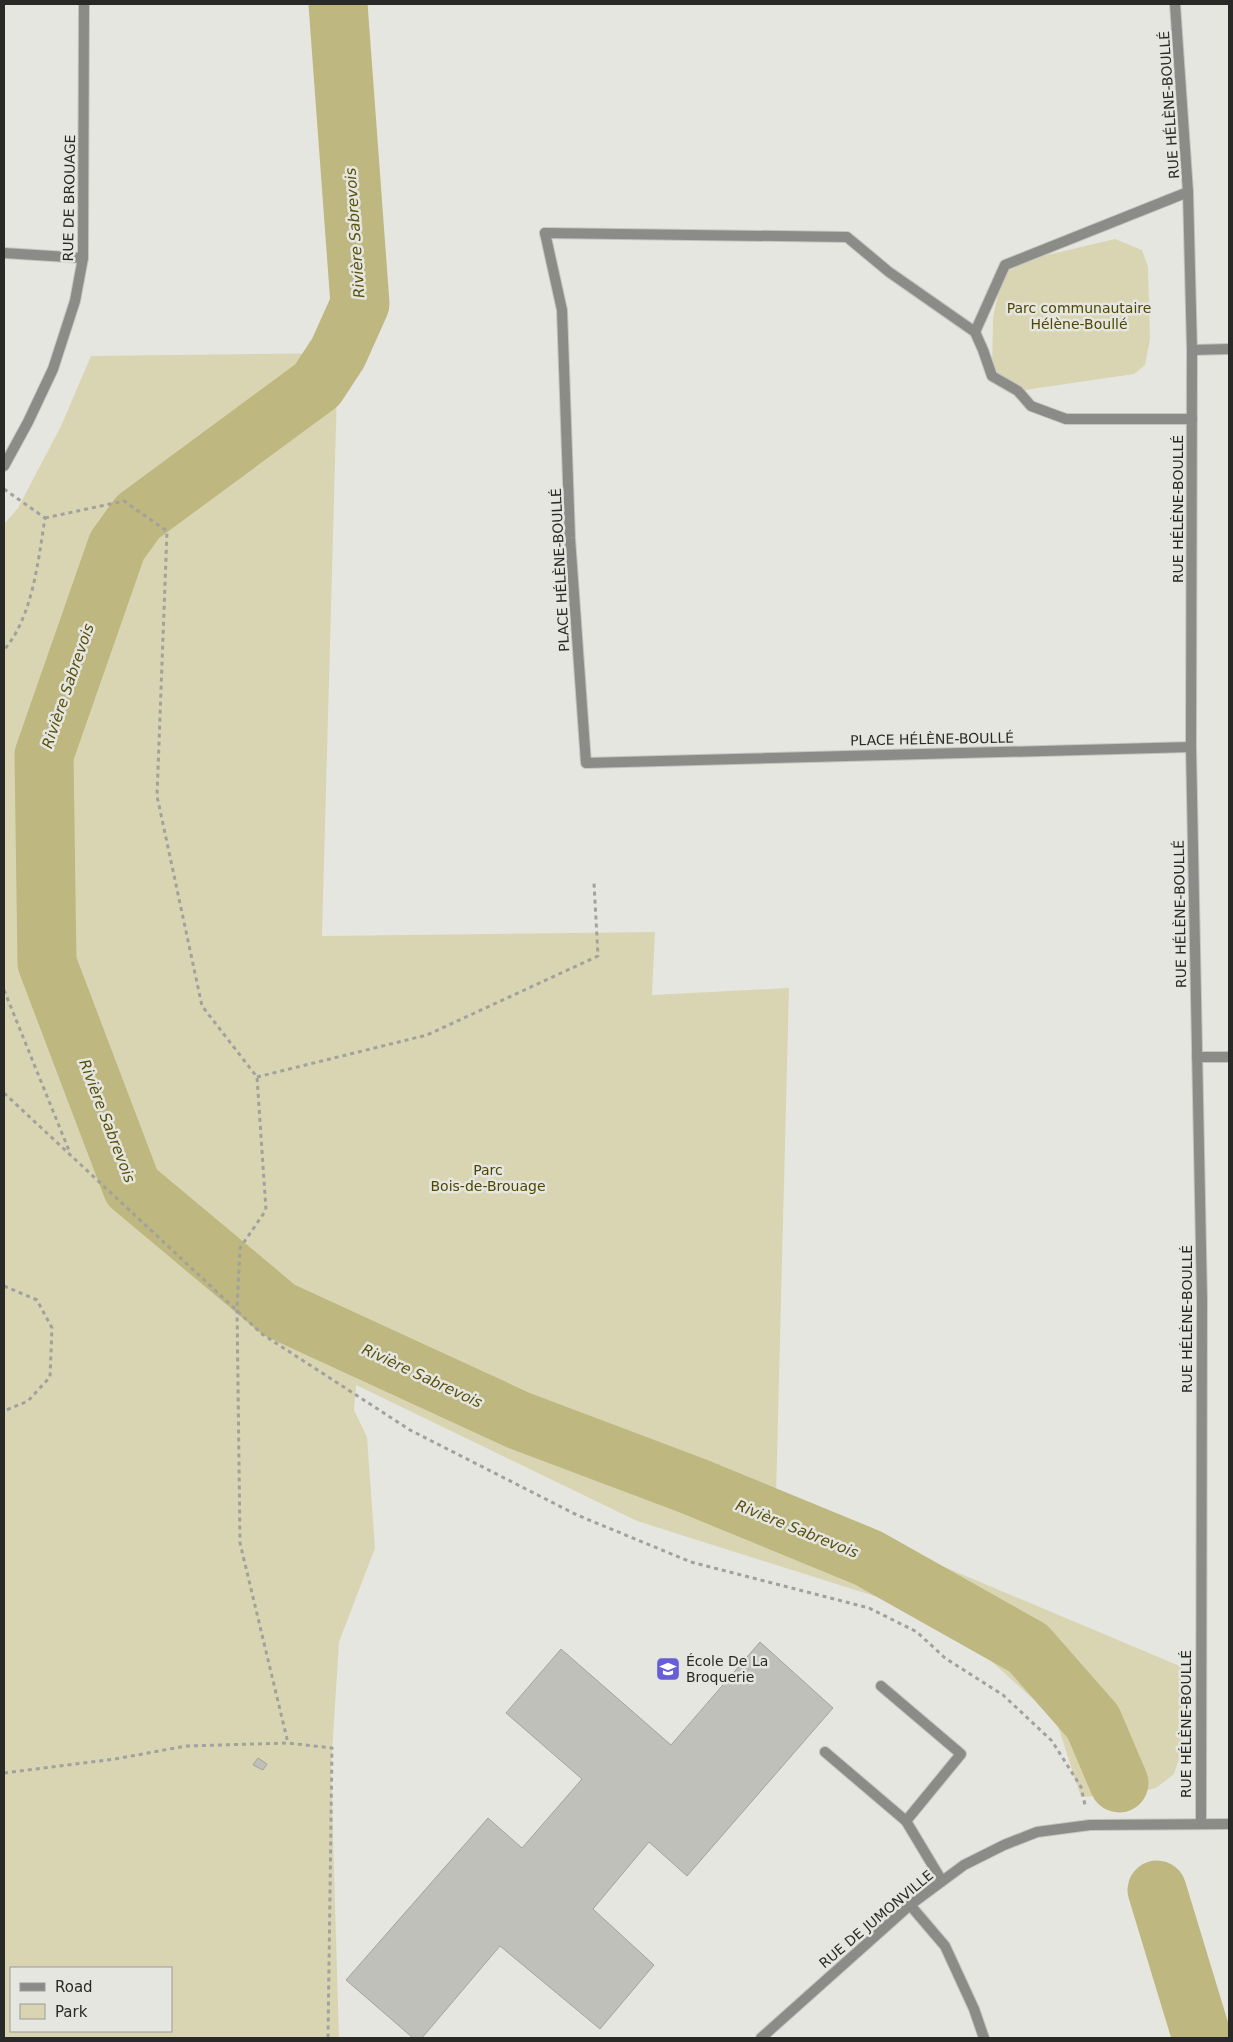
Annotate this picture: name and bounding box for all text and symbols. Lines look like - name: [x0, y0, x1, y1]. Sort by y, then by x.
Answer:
- street label: RUE HÉLÈNE-BOULLÉ: [1156, 31, 1182, 179]
- street label: RUE DE BROUAGE: [60, 134, 78, 262]
- water label: Rivière Sabrevois: [341, 167, 369, 299]
- park label: Parc communautaire Hélène-Boullé: [1007, 300, 1151, 332]
- street label: RUE HÉLÈNE-BOULLÉ: [1170, 435, 1186, 583]
- street label: PLACE HÉLÈNE-BOULLÉ: [548, 488, 572, 652]
- water label: Rivière Sabrevois: [38, 621, 98, 751]
- street label: PLACE HÉLÈNE-BOULLÉ: [850, 730, 1014, 748]
- street label: RUE HÉLÈNE-BOULLÉ: [1171, 840, 1189, 988]
- water label: Rivière Sabrevois: [75, 1057, 139, 1185]
- park label: Parc Bois-de-Brouage: [430, 1162, 546, 1194]
- street label: RUE HÉLÈNE-BOULLÉ: [1179, 1245, 1195, 1393]
- water label: Rivière Sabrevois: [359, 1340, 485, 1412]
- water label: Rivière Sabrevois: [733, 1496, 861, 1562]
- street label: RUE HÉLÈNE-BOULLÉ: [1178, 1650, 1194, 1798]
- place label: École De La Broquerie: [686, 1653, 768, 1685]
- school or university icon: École De La Broquerie: [655, 1656, 681, 1682]
- street label: RUE DE JUMONVILLE: [816, 1867, 936, 1971]
- legend: [10, 1967, 172, 2032]
- text: Road: [55, 1978, 93, 1996]
- text: Park: [55, 2003, 88, 2021]

